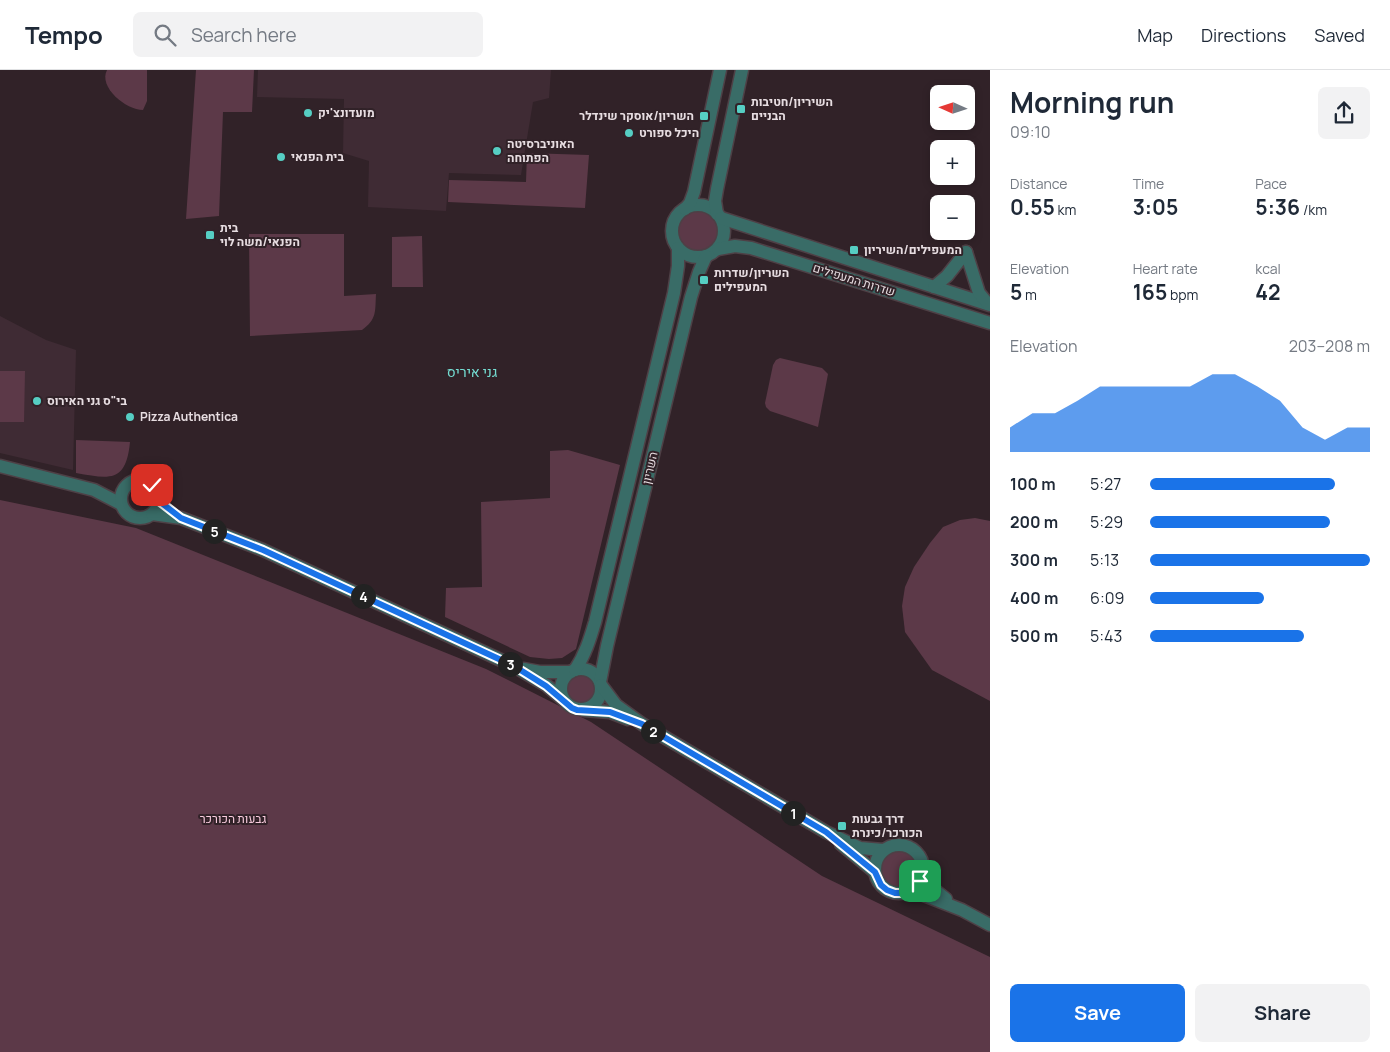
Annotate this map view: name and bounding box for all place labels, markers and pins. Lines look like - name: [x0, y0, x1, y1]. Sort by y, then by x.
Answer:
- place label: השיריון/חטיבות הבניים: [751, 93, 833, 124]
- marker: השיריון/חטיבות הבניים: [735, 103, 747, 115]
- place label: מועדונצ'יק: [318, 104, 375, 121]
- marker: מועדונצ'יק: [302, 107, 314, 119]
- place label: השריון/אוסקר שינדלר: [579, 107, 694, 124]
- marker: השריון/אוסקר שינדלר: [698, 110, 710, 122]
- place label: היכל ספורט: [639, 124, 699, 141]
- marker: היכל ספורט: [623, 127, 635, 139]
- place label: האוניברסיטה הפתוחה: [507, 135, 575, 166]
- marker: האוניברסיטה הפתוחה: [491, 145, 503, 157]
- place label: בית הפנאי: [291, 148, 344, 165]
- marker: בית הפנאי: [275, 151, 287, 163]
- place label: בית הפנאי/משה לוי: [220, 219, 300, 250]
- marker: בית הפנאי/משה לוי: [204, 229, 216, 241]
- place label: המעפילים/השיריון: [864, 241, 962, 258]
- marker: המעפילים/השיריון: [848, 244, 860, 256]
- place label: השריון/שדרות המעפילים: [714, 264, 789, 295]
- marker: השריון/שדרות המעפילים: [698, 274, 710, 286]
- place label: בי"ס גני האירוס: [47, 392, 127, 409]
- marker: בי"ס גני האירוס: [31, 395, 43, 407]
- place label: Pizza Authentica: [140, 408, 238, 425]
- marker: Pizza Authentica: [124, 411, 136, 423]
- pin: [131, 464, 173, 506]
- pin: 5: [202, 518, 226, 544]
- pin: 4: [350, 584, 376, 608]
- pin: 3: [498, 652, 522, 676]
- pin: 2: [640, 718, 666, 744]
- pin: 1: [780, 800, 806, 826]
- place label: דרך גבעות הכורכר/כינרת: [852, 810, 923, 841]
- marker: דרך גבעות הכורכר/כינרת: [836, 820, 848, 832]
- pin: [899, 860, 941, 902]

